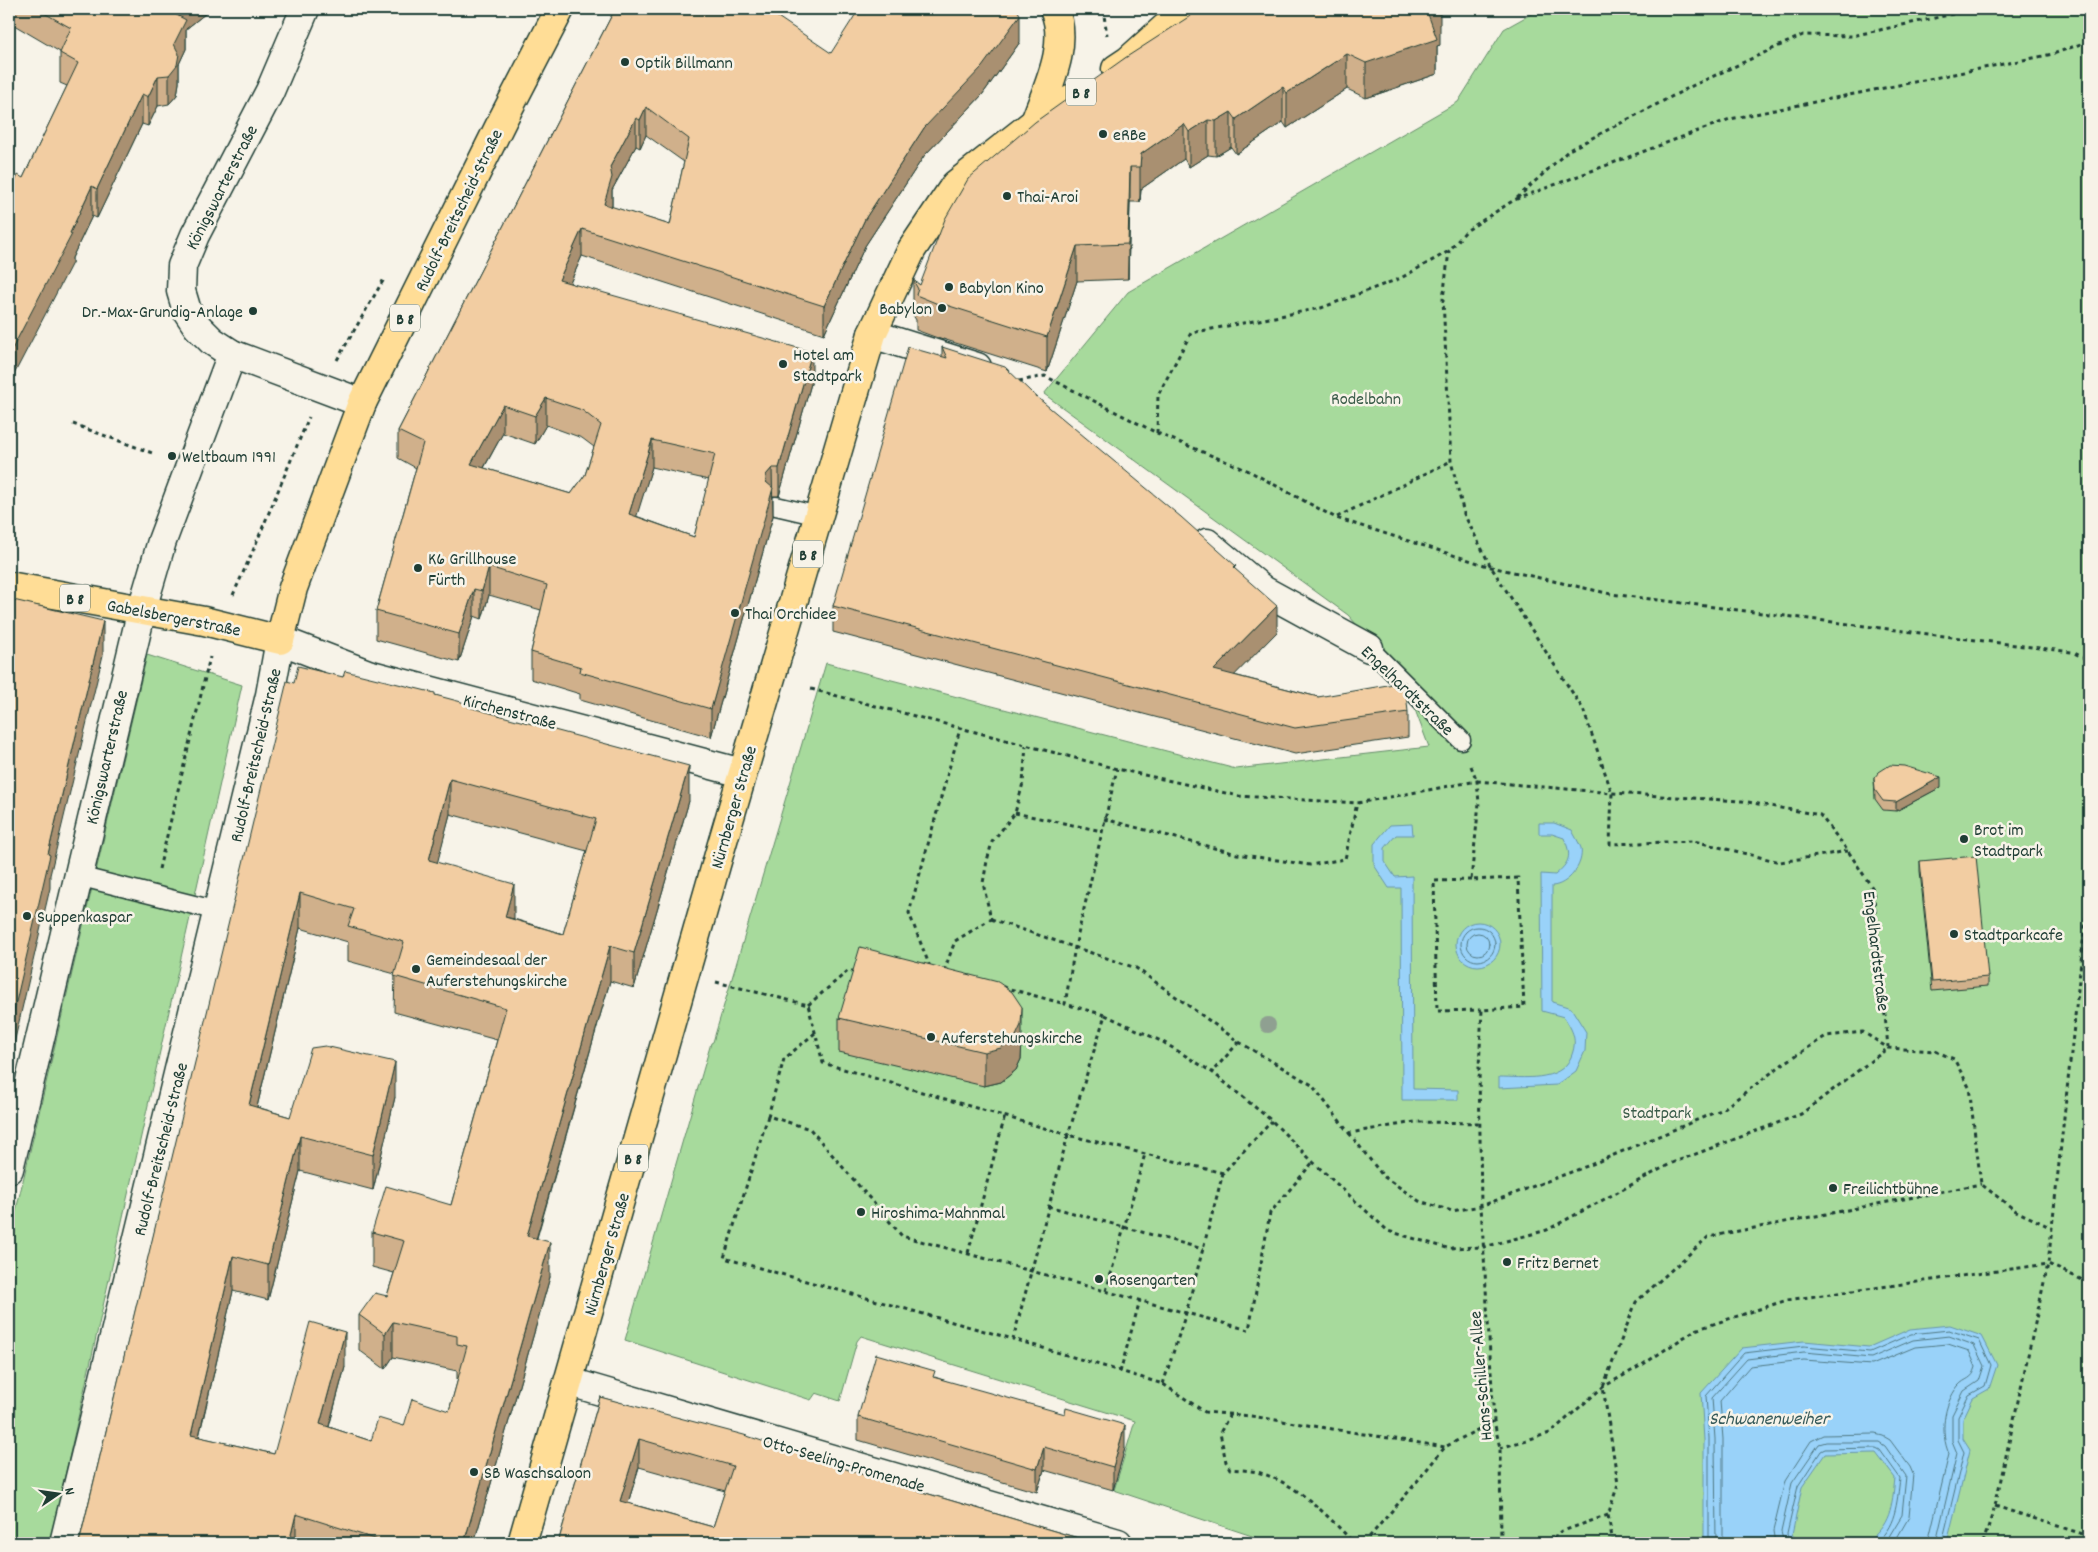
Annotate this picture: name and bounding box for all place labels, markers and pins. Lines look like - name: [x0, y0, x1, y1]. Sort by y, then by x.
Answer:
- place label: Optik Billmann: [635, 52, 733, 77]
- marker: Optik Billmann: [619, 56, 631, 68]
- place label: eRBe: [1113, 124, 1146, 149]
- marker: eRBe: [1097, 128, 1109, 140]
- place label: Thai-Aroi: [1017, 186, 1078, 211]
- marker: Thai-Aroi: [1001, 190, 1013, 202]
- place label: Babylon Kino: [959, 277, 1044, 302]
- marker: Babylon Kino: [943, 281, 955, 293]
- place label: Babylon: [879, 298, 932, 323]
- place label: Dr.-Max-Grundig-Anlage: [82, 301, 243, 326]
- marker: Babylon: [936, 302, 948, 314]
- marker: Dr.-Max-Grundig-Anlage: [247, 305, 259, 317]
- place label: Hotel am Stadtpark: [793, 344, 862, 390]
- marker: Hotel am Stadtpark: [777, 358, 789, 370]
- place label: Weltbaum 1991: [182, 446, 276, 471]
- marker: Weltbaum 1991: [166, 450, 178, 462]
- place label: K6 Grillhouse Fürth: [428, 548, 516, 594]
- marker: K6 Grillhouse Fürth: [412, 562, 424, 574]
- place label: Thai Orchidee: [745, 603, 836, 628]
- marker: Thai Orchidee: [729, 607, 741, 619]
- place label: Brot im Stadtpark: [1974, 819, 2043, 865]
- marker: Brot im Stadtpark: [1958, 833, 1970, 845]
- place label: Suppenkaspar: [37, 906, 133, 931]
- marker: Suppenkaspar: [21, 910, 33, 922]
- place label: Stadtparkcafe: [1964, 924, 2063, 949]
- marker: Stadtparkcafe: [1948, 928, 1960, 940]
- place label: Gemeindesaal der Auferstehungskirche: [426, 949, 567, 995]
- marker: Gemeindesaal der Auferstehungskirche: [410, 963, 422, 975]
- place label: Auferstehungskirche: [941, 1027, 1082, 1052]
- marker: Auferstehungskirche: [925, 1031, 937, 1043]
- place label: Freilichtbühne: [1843, 1178, 1939, 1203]
- marker: Freilichtbühne: [1827, 1182, 1839, 1194]
- place label: Hiroshima-Mahnmal: [871, 1202, 1006, 1227]
- marker: Hiroshima-Mahnmal: [855, 1206, 867, 1218]
- place label: Fritz Bernet: [1517, 1252, 1599, 1277]
- marker: Fritz Bernet: [1501, 1256, 1513, 1268]
- place label: Rosengarten: [1109, 1269, 1195, 1294]
- marker: Rosengarten: [1093, 1273, 1105, 1285]
- place label: SB Waschsaloon: [484, 1462, 591, 1487]
- marker: SB Waschsaloon: [468, 1466, 480, 1478]

